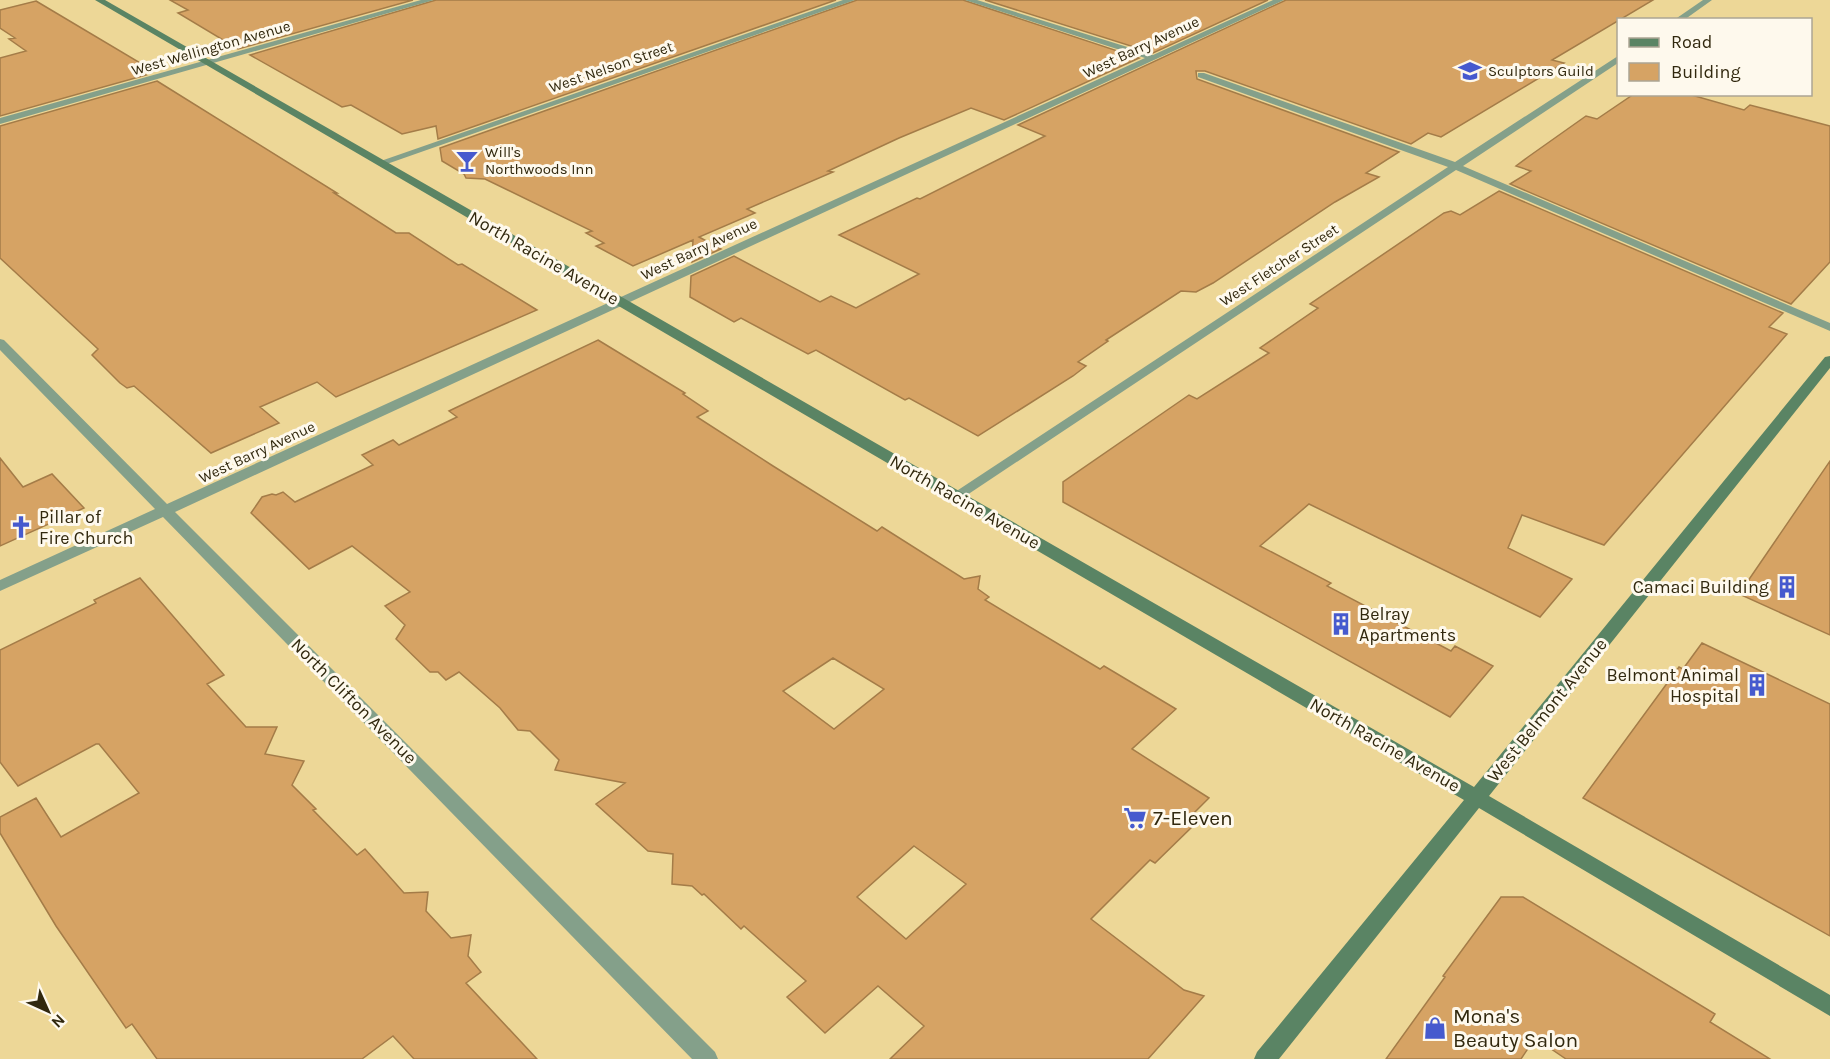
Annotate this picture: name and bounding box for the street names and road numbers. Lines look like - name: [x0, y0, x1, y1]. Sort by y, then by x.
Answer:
- street label: West Barry Avenue: [1080, 12, 1202, 82]
- street label: West Wellington Avenue: [129, 17, 293, 79]
- street label: West Nelson Street: [547, 37, 676, 97]
- street label: North Racine Avenue: [465, 206, 623, 310]
- street label: West Barry Avenue: [638, 214, 760, 284]
- street label: West Fletcher Street: [1216, 220, 1342, 310]
- street label: West Barry Avenue: [196, 417, 318, 487]
- street label: North Racine Avenue: [886, 450, 1044, 554]
- street label: North Clifton Avenue: [286, 633, 422, 769]
- street label: West Belmont Avenue: [1482, 634, 1612, 786]
- street label: North Racine Avenue: [1306, 693, 1464, 797]

